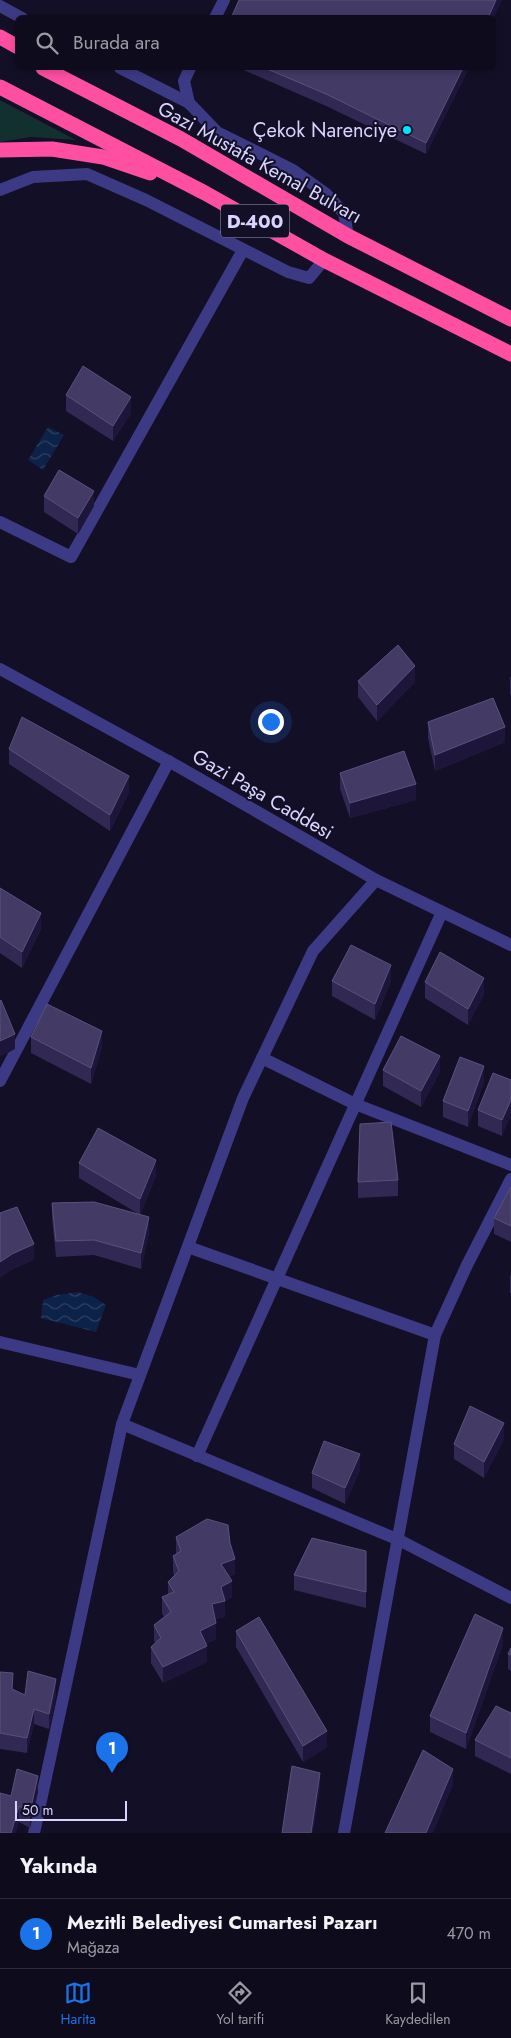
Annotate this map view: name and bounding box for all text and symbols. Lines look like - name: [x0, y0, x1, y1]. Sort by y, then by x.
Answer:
- search box: [15, 15, 496, 70]
- icon: search: [33, 29, 61, 57]
- text: Burada ara: [73, 29, 160, 56]
- street label: Gazi Mustafa Kemal Bulvarı: [152, 94, 367, 231]
- place label: Çekok Narenciye: [253, 116, 397, 145]
- marker: Çekok Narenciye: [401, 124, 413, 136]
- road number: D-400: [221, 205, 289, 238]
- your location: [258, 709, 284, 735]
- street label: Gazi Paşa Caddesi: [187, 742, 339, 847]
- pin: 1: [96, 1732, 128, 1773]
- scale bar: [15, 1798, 128, 1821]
- text: 50 m: [22, 1800, 53, 1820]
- text: Yakında: [20, 1851, 97, 1881]
- text: Mezitli Belediyesi Cumartesi Pazarı: [67, 1909, 378, 1936]
- text: 1: [32, 1922, 40, 1945]
- text: 470 m: [446, 1922, 491, 1945]
- text: Mağaza: [67, 1936, 120, 1959]
- tab: Harita: [60, 1979, 96, 2029]
- tab: Yol tarifi: [217, 1979, 264, 2029]
- tab: Kaydedilen: [385, 1979, 451, 2029]

